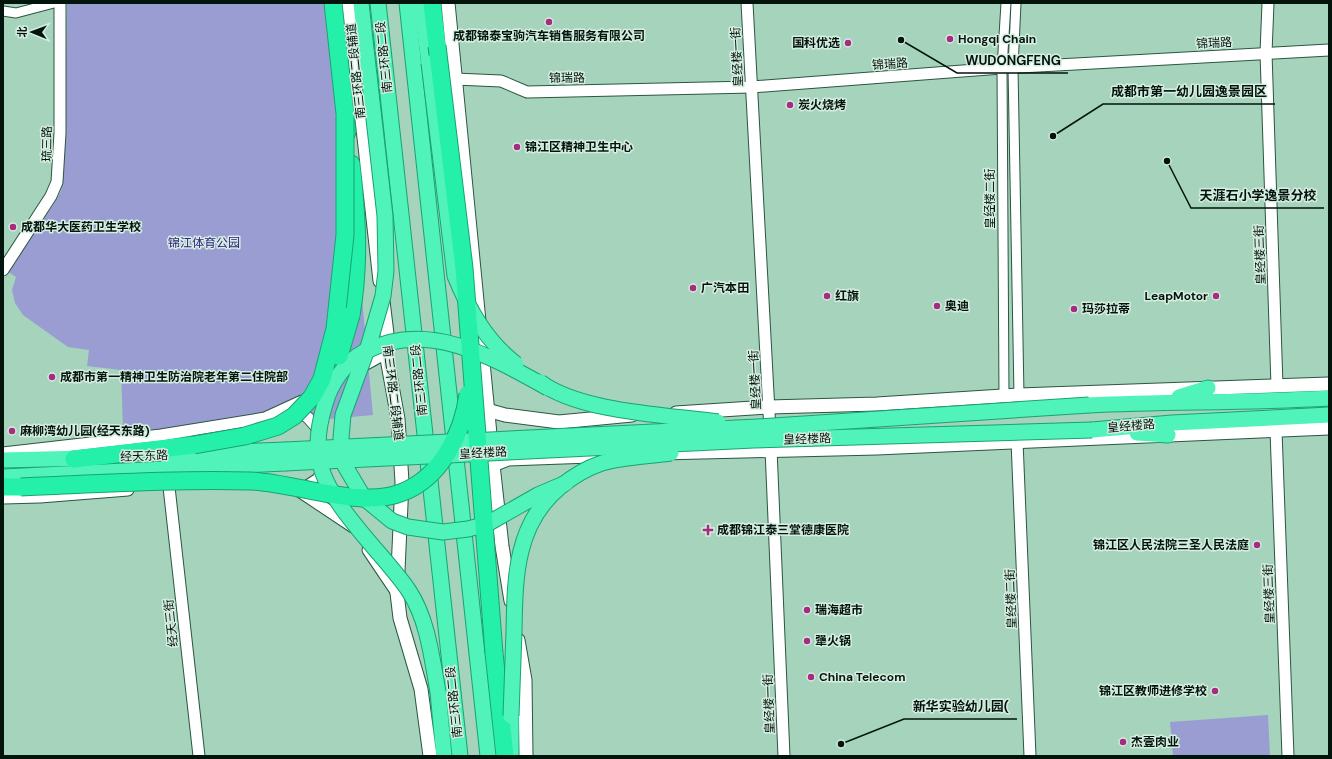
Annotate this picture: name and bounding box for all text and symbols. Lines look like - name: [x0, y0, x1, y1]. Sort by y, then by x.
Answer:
- north arrow: [12, 12, 52, 52]
- marker: 成都锦泰宝驹汽车销售服务有限公司: [544, 17, 554, 27]
- street label: 南三环路二段: [372, 20, 396, 94]
- street label: 南三环路二段辅道: [343, 22, 369, 120]
- text: 北: [15, 26, 29, 37]
- street label: 皇经楼一街: [727, 27, 747, 87]
- place label: 成都锦泰宝驹汽车销售服务有限公司: [453, 28, 645, 44]
- place label: Hongqi Chain: [958, 31, 1036, 47]
- marker: Hongqi Chain: [945, 34, 955, 44]
- street label: 锦瑞路: [1196, 34, 1232, 52]
- place label: 国科优选: [792, 35, 840, 51]
- marker: 国科优选: [843, 38, 853, 48]
- callout: WUDONGFENG: [957, 48, 1068, 73]
- text: WUDONGFENG: [965, 52, 1061, 69]
- street label: 锦瑞路: [871, 55, 909, 73]
- street label: 锦瑞路: [549, 70, 585, 86]
- callout: 成都市第一幼儿园逸景园区: [1103, 79, 1275, 104]
- text: 成都市第一幼儿园逸景园区: [1111, 83, 1267, 100]
- place label: 炭火烧烤: [798, 97, 846, 113]
- marker: 炭火烧烤: [785, 100, 795, 110]
- street label: 琉三路: [39, 126, 55, 162]
- place label: 锦江区精神卫生中心: [525, 139, 633, 155]
- marker: 锦江区精神卫生中心: [512, 142, 522, 152]
- street label: 皇经楼二街: [982, 169, 998, 229]
- callout: 天涯石小学逸景分校: [1191, 183, 1324, 208]
- text: 天涯石小学逸景分校: [1199, 187, 1317, 204]
- place label: 成都华大医药卫生学校: [21, 219, 141, 235]
- marker: 成都华大医药卫生学校: [8, 222, 18, 232]
- street label: 皇经楼三街: [1251, 225, 1269, 285]
- park label: 锦江体育公园: [168, 235, 240, 251]
- place label: 广汽本田: [701, 280, 749, 296]
- marker: 广汽本田: [688, 283, 698, 293]
- place label: 红旗: [835, 288, 859, 304]
- place label: LeapMotor: [1144, 288, 1208, 304]
- marker: 红旗: [822, 291, 832, 301]
- marker: LeapMotor: [1211, 291, 1221, 301]
- place label: 奥迪: [945, 298, 969, 314]
- marker: 奥迪: [932, 301, 942, 311]
- place label: 玛莎拉蒂: [1082, 301, 1130, 317]
- marker: 玛莎拉蒂: [1069, 304, 1079, 314]
- street label: 南三环路二段: [407, 343, 431, 417]
- street label: 南三环路二段辅道: [379, 344, 407, 442]
- street label: 皇经楼一街: [745, 350, 765, 410]
- place label: 成都市第一精神卫生防治院老年第二住院部: [60, 369, 288, 385]
- marker: 成都市第一精神卫生防治院老年第二住院部: [47, 372, 57, 382]
- street label: 皇经楼路: [1106, 416, 1156, 436]
- place label: 麻柳湾幼儿园(经天东路): [20, 423, 150, 439]
- marker: 麻柳湾幼儿园(经天东路): [7, 426, 17, 436]
- street label: 皇经楼路: [783, 430, 831, 448]
- street label: 皇经楼路: [459, 444, 507, 462]
- street label: 经天东路: [120, 447, 168, 465]
- place label: 成都锦江泰三堂德康医院: [717, 522, 849, 538]
- marker: 成都锦江泰三堂德康医院: [702, 524, 714, 536]
- place label: 锦江区人民法院三圣人民法庭: [1093, 537, 1249, 553]
- marker: 锦江区人民法院三圣人民法庭: [1252, 540, 1262, 550]
- street label: 皇经楼三街: [1260, 564, 1278, 624]
- street label: 皇经楼二街: [1002, 569, 1020, 629]
- street label: 经天三街: [161, 598, 181, 648]
- place label: 瑞海超市: [815, 602, 863, 618]
- marker: 瑞海超市: [802, 605, 812, 615]
- place label: 犟火锅: [815, 633, 851, 649]
- marker: 犟火锅: [802, 636, 812, 646]
- street label: 南三环路二段: [442, 665, 466, 739]
- place label: China Telecom: [819, 669, 905, 685]
- marker: China Telecom: [806, 672, 816, 682]
- street label: 皇经楼一街: [760, 674, 778, 734]
- place label: 锦江区教师进修学校: [1099, 683, 1207, 699]
- marker: 锦江区教师进修学校: [1210, 686, 1220, 696]
- callout: 新华实验幼儿园(: [904, 694, 1017, 719]
- text: 新华实验幼儿园(: [913, 698, 1009, 715]
- place label: 杰壹肉业: [1131, 734, 1179, 750]
- marker: 杰壹肉业: [1118, 737, 1128, 747]

